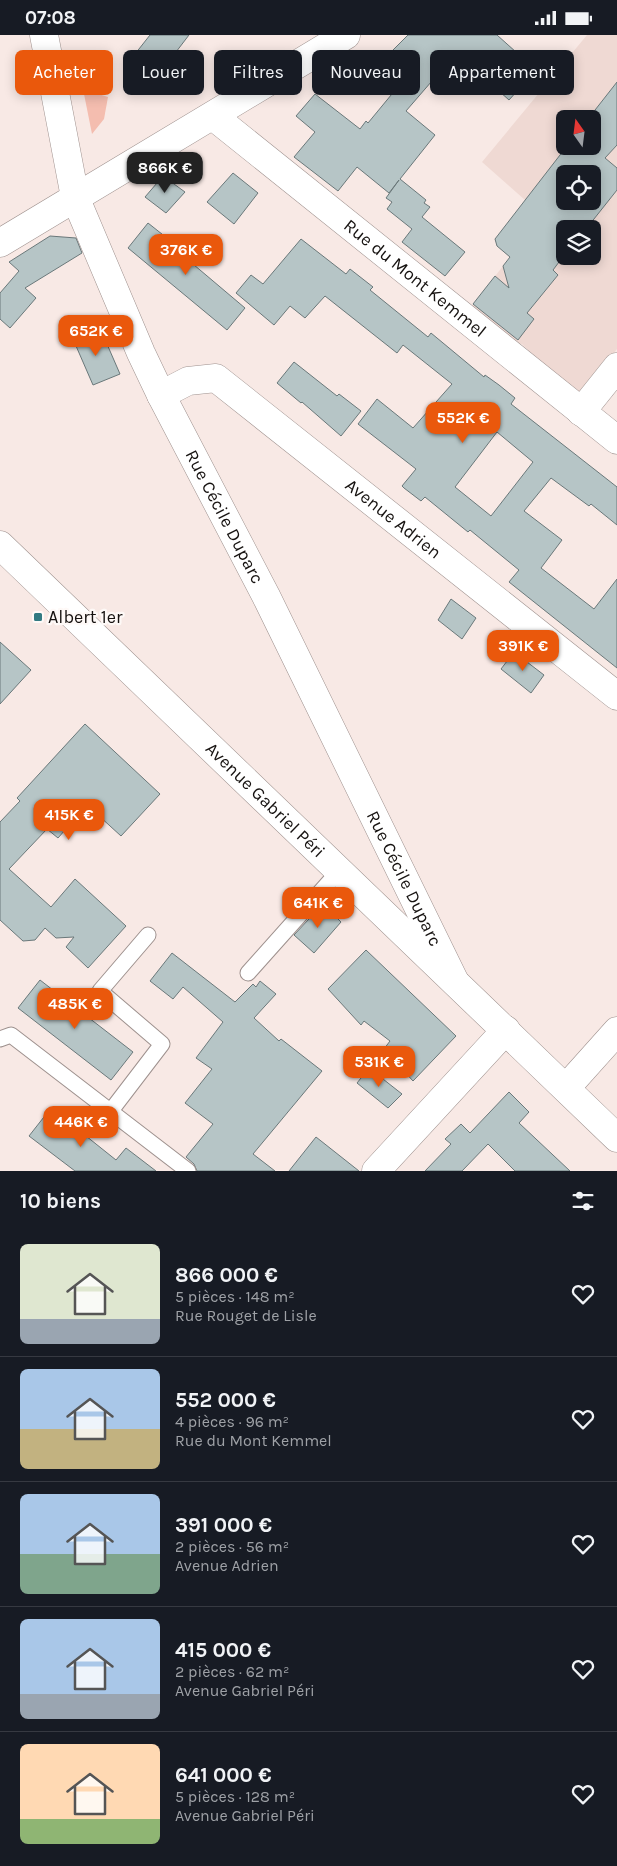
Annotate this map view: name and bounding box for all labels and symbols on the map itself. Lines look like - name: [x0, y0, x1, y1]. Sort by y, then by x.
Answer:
- north arrow: [556, 110, 601, 155]
- pin: 866K €: [124, 151, 206, 194]
- street label: Rue du Mont Kemmel: [339, 214, 491, 342]
- pin: 376K €: [145, 233, 227, 276]
- pin: 652K €: [55, 315, 137, 357]
- pin: 552K €: [422, 401, 504, 444]
- street label: Rue Cécile Duparc: [180, 446, 269, 587]
- street label: Avenue Adrien: [341, 474, 446, 564]
- place label: Albert 1er: [48, 606, 123, 628]
- marker: Albert 1er: [32, 611, 44, 623]
- pin: 391K €: [482, 629, 564, 672]
- street label: Avenue Gabriel Péri: [201, 738, 330, 862]
- pin: 415K €: [28, 799, 110, 841]
- street label: Rue Cécile Duparc: [362, 807, 447, 950]
- pin: 641K €: [277, 887, 359, 929]
- pin: 485K €: [34, 987, 116, 1030]
- pin: 531K €: [338, 1045, 420, 1088]
- pin: 446K €: [40, 1105, 122, 1148]

